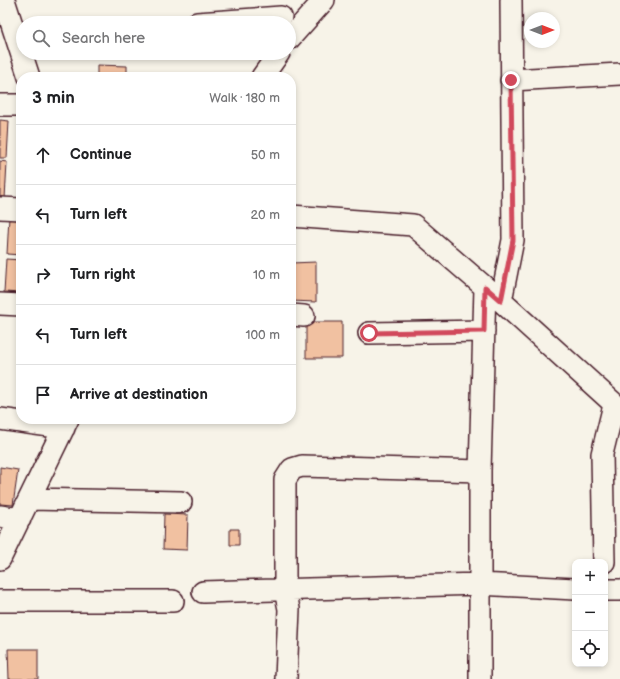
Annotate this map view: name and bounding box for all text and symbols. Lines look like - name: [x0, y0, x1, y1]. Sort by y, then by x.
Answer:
- north arrow: [524, 12, 560, 48]
- search box: [16, 16, 296, 60]
- icon: search: [30, 27, 52, 49]
- text: Search here: [62, 29, 145, 48]
- route end: [502, 71, 520, 89]
- text: 3 min: [32, 88, 75, 108]
- text: Walk · 180 m: [209, 90, 280, 106]
- icon: ahead: [32, 144, 54, 166]
- text: Continue: [70, 145, 132, 164]
- text: 50 m: [251, 147, 280, 163]
- icon: left: [32, 204, 54, 226]
- text: Turn left: [70, 205, 127, 224]
- text: 20 m: [250, 207, 280, 223]
- icon: right: [32, 264, 54, 286]
- text: Turn right: [70, 265, 135, 284]
- text: 10 m: [253, 267, 280, 283]
- icon: left: [32, 324, 54, 346]
- route start: [360, 324, 378, 342]
- text: Turn left: [70, 325, 127, 344]
- text: 100 m: [245, 327, 280, 343]
- icon: arrive: [32, 384, 54, 406]
- text: Arrive at destination: [70, 385, 208, 404]
- map controls: [572, 559, 608, 667]
- button: +: [572, 559, 608, 595]
- button: −: [572, 595, 608, 631]
- button: locate: [572, 631, 608, 667]

